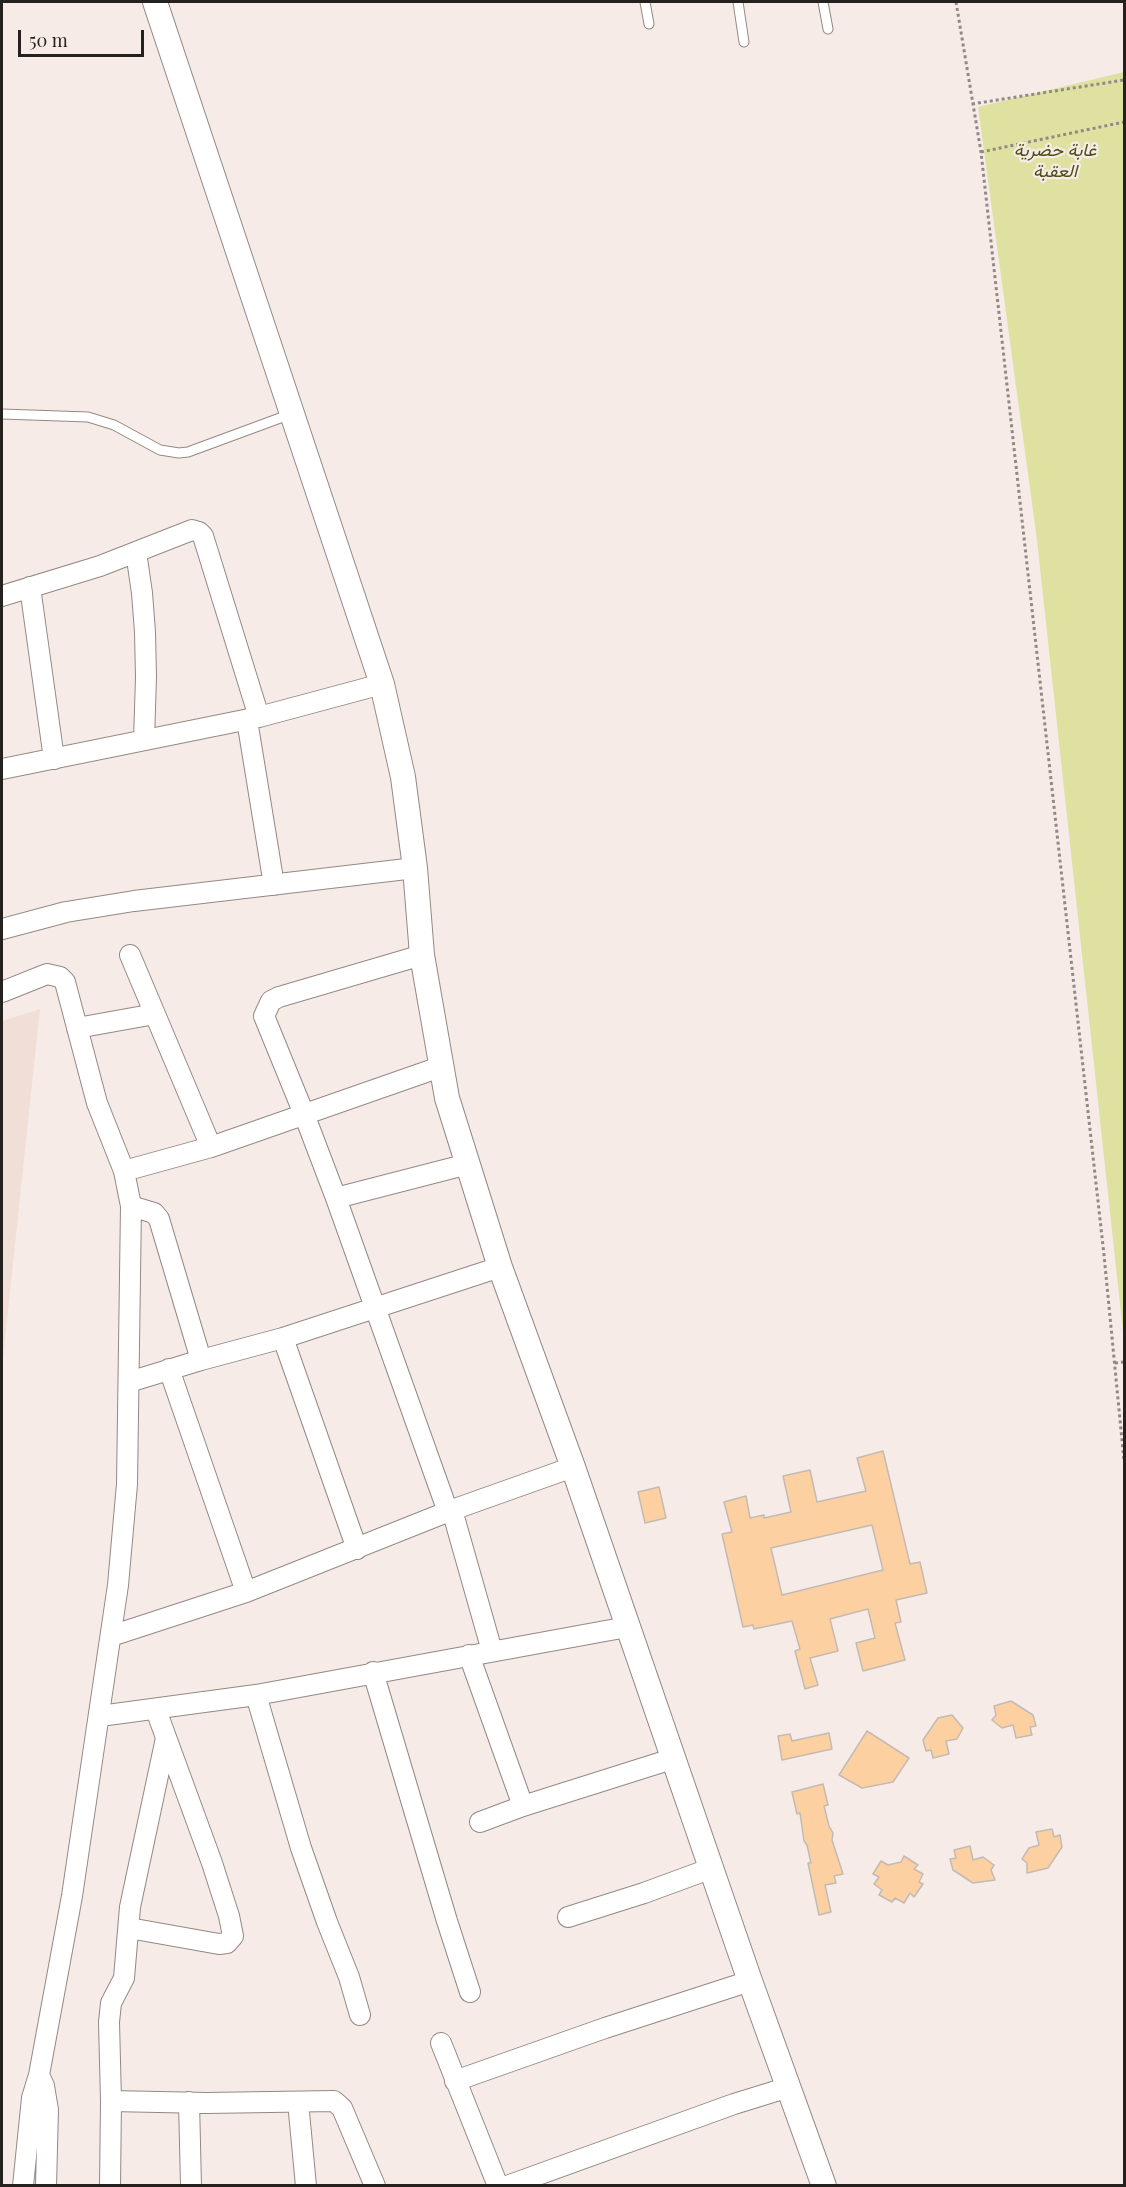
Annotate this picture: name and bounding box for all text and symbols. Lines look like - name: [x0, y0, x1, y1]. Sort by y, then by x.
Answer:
- scale bar: [21, 18, 147, 56]
- text: 50 m: [29, 28, 68, 52]
- park label: غابة حضرية العقبة: [1014, 139, 1096, 182]

